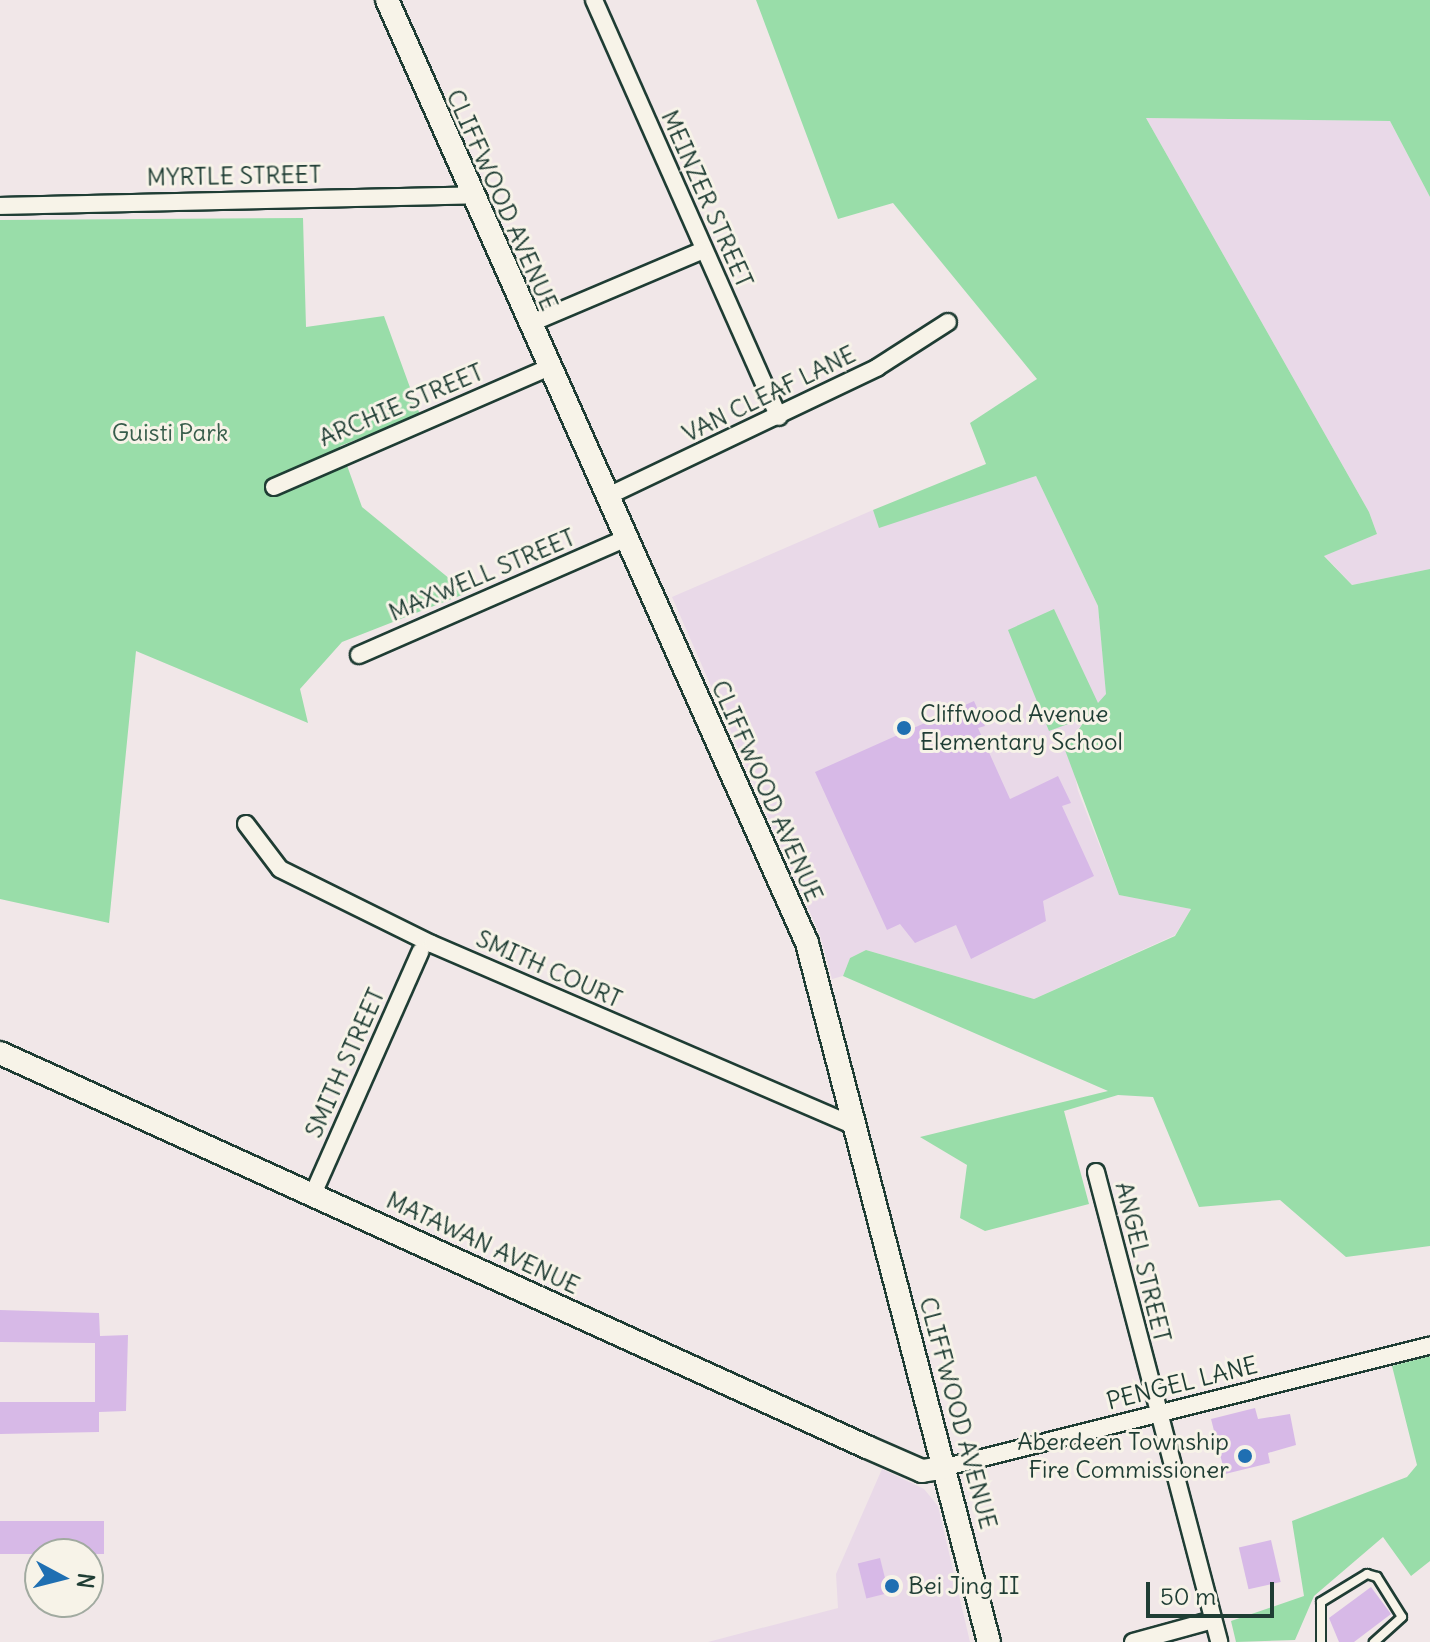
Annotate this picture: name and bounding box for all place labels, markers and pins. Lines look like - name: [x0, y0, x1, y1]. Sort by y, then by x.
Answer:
- place label: Cliffwood Avenue Elementary School: [920, 700, 1123, 756]
- marker: Cliffwood Avenue Elementary School: [895, 719, 913, 737]
- place label: Aberdeen Township Fire Commissioner: [1017, 1428, 1229, 1484]
- marker: Aberdeen Township Fire Commissioner: [1236, 1447, 1254, 1465]
- place label: Bei Jing II: [908, 1572, 1019, 1600]
- marker: Bei Jing II: [883, 1577, 901, 1595]

